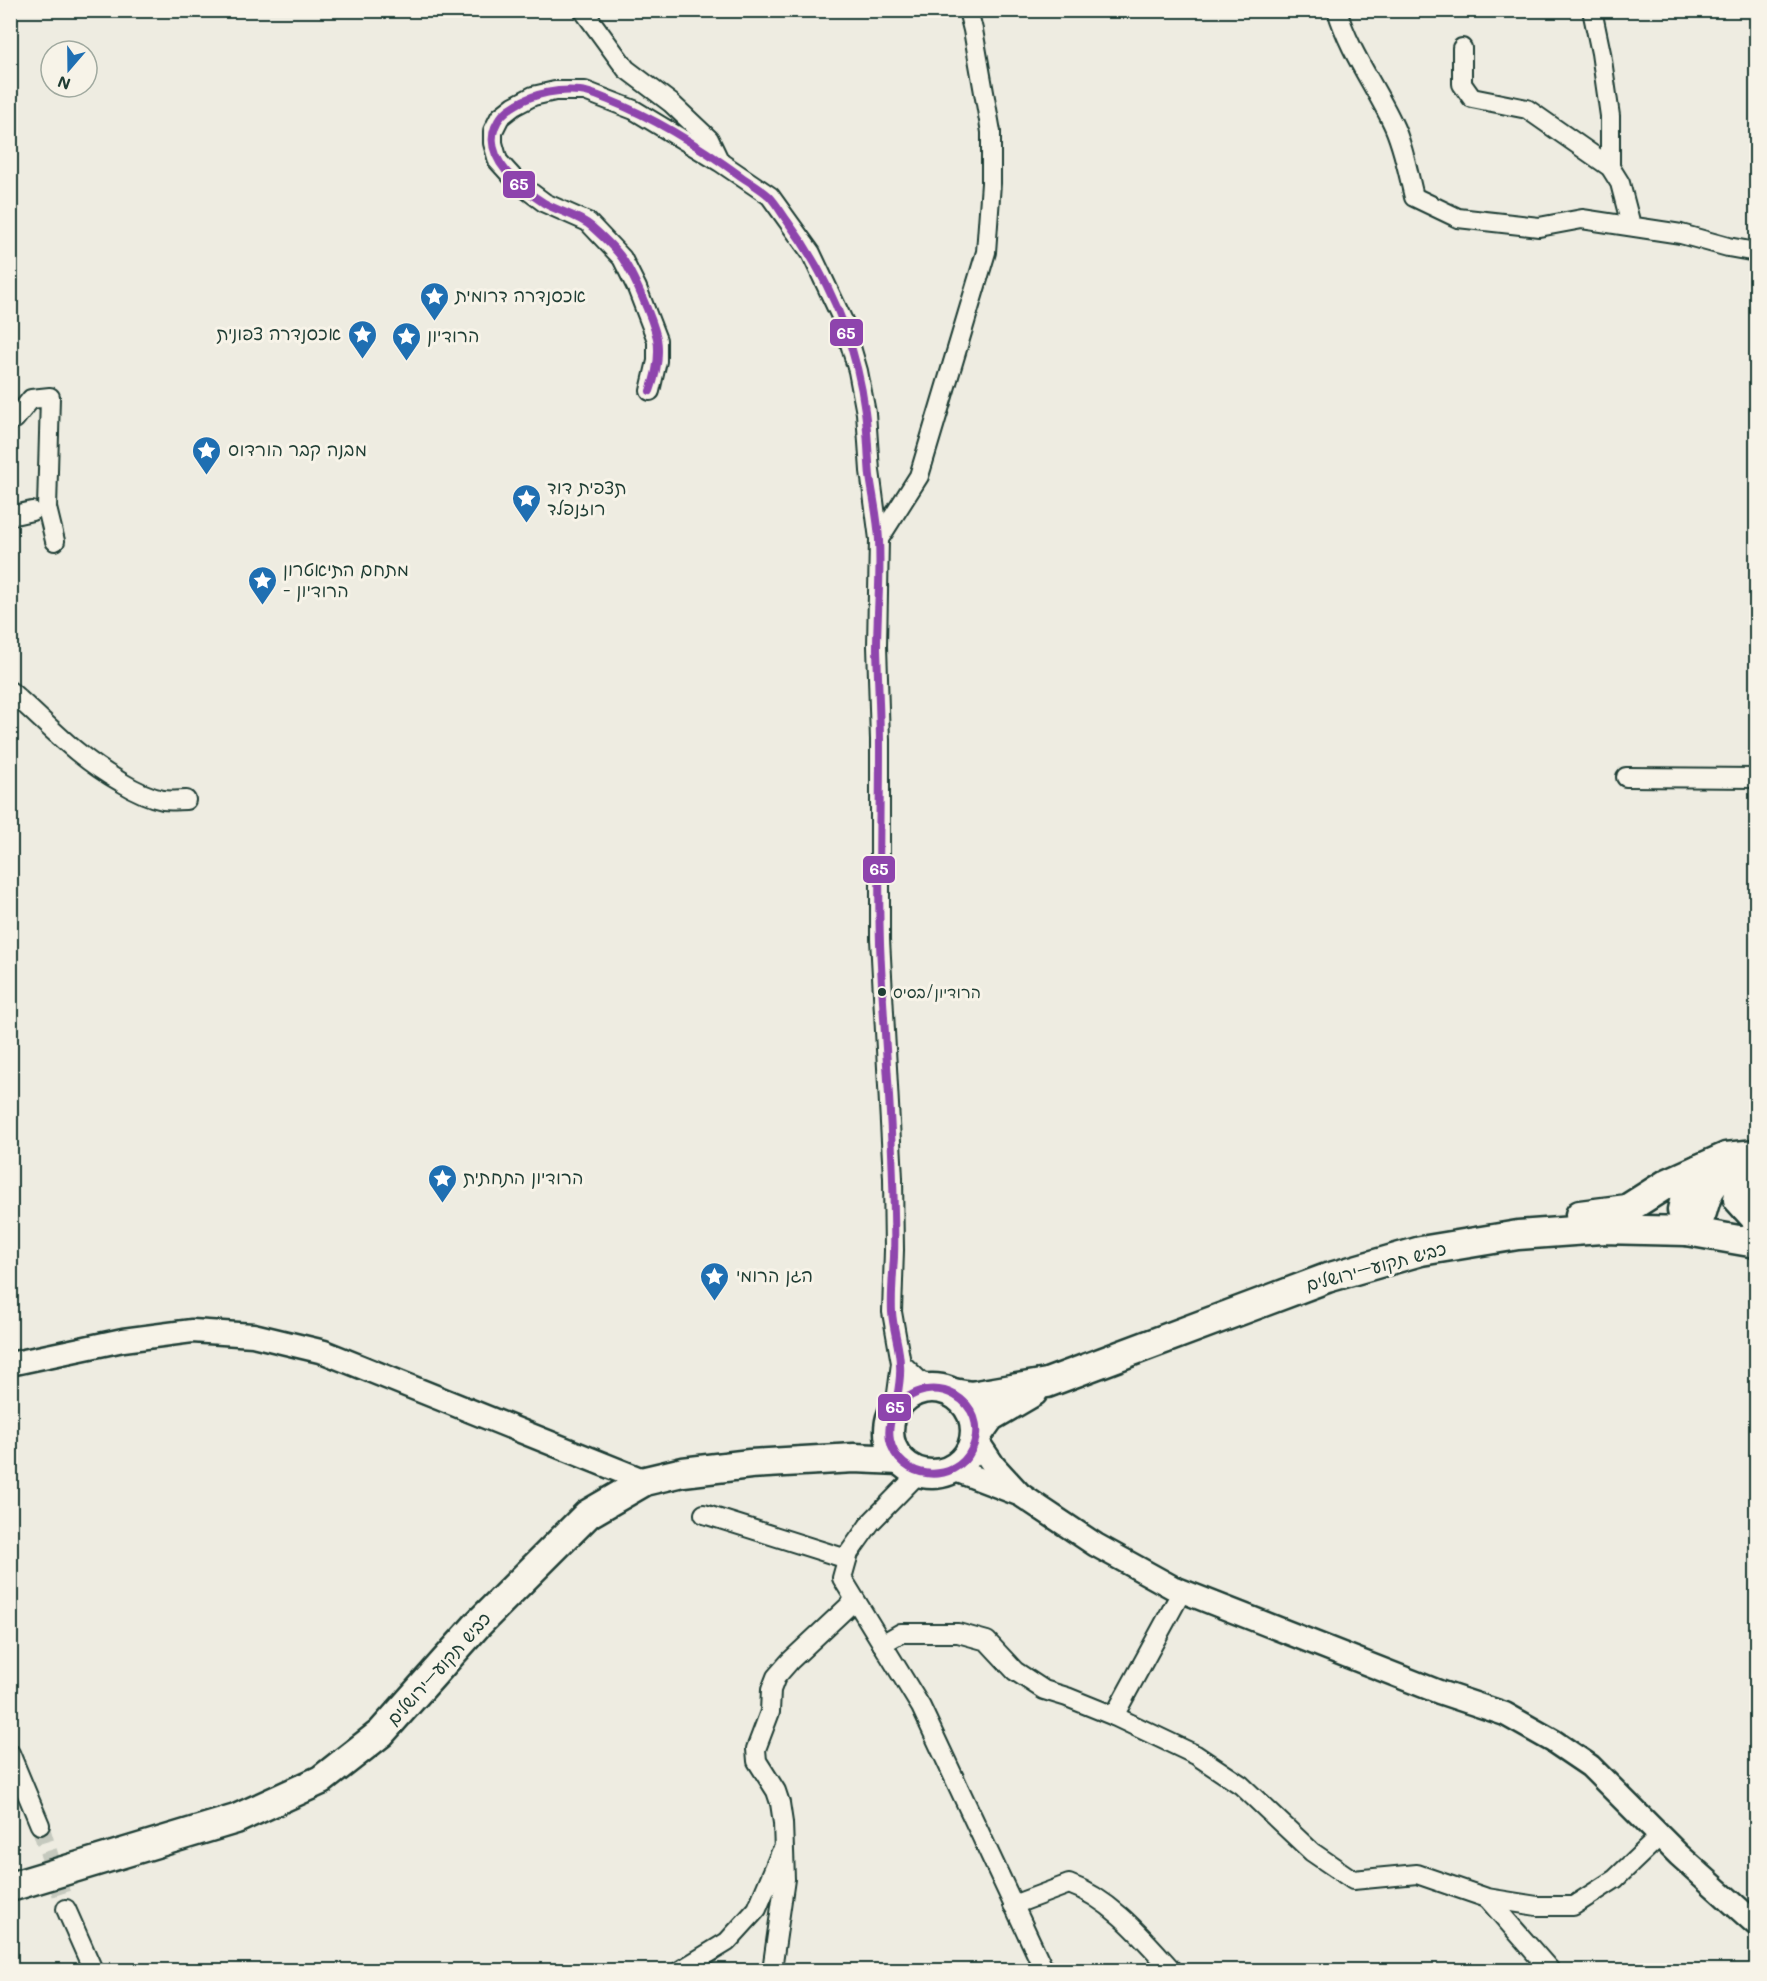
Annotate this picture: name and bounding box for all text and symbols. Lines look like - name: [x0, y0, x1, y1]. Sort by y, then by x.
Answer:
- north arrow: [39, 39, 99, 99]
- text: N: [54, 72, 73, 96]
- line badge: 65: [502, 170, 536, 199]
- text: 65: [509, 173, 529, 194]
- place icon: אכסנדרה דרומית: [418, 280, 450, 322]
- place label: אכסנדרה דרומית: [454, 283, 586, 307]
- place icon: אכסנדרה צפונית: [346, 318, 378, 360]
- line badge: 65: [829, 318, 864, 347]
- place icon: הרודיון: [390, 320, 422, 362]
- place label: אכסנדרה צפונית: [216, 321, 341, 345]
- text: 65: [836, 322, 856, 343]
- place label: הרודיון: [427, 323, 479, 347]
- place icon: מבנה קבר הורדוס: [191, 434, 223, 476]
- place label: מבנה קבר הורדוס: [228, 437, 367, 461]
- place label: תצפית דוד רוזנפלד: [547, 475, 627, 520]
- place icon: תצפית דוד רוזנפלד: [510, 482, 542, 524]
- place label: מתחם התיאטרון - הרודיון: [283, 557, 409, 602]
- place icon: מתחם התיאטרון - הרודיון: [246, 564, 278, 606]
- line badge: 65: [862, 855, 896, 884]
- text: 65: [869, 858, 889, 879]
- place label: הרודיון/בסיס: [893, 981, 981, 1002]
- marker: הרודיון/בסיס: [876, 986, 888, 998]
- place icon: הרודיון התחתית: [426, 1162, 458, 1204]
- place label: הרודיון התחתית: [463, 1165, 583, 1189]
- street label: כביש תקוע–ירושלים: [1303, 1236, 1449, 1296]
- place icon: הגן הרומי: [699, 1260, 731, 1302]
- place label: הגן הרומי: [736, 1263, 813, 1287]
- line badge: 65: [877, 1393, 912, 1422]
- text: 65: [885, 1396, 905, 1417]
- street label: כביש תקוע–ירושלים: [381, 1607, 496, 1730]

